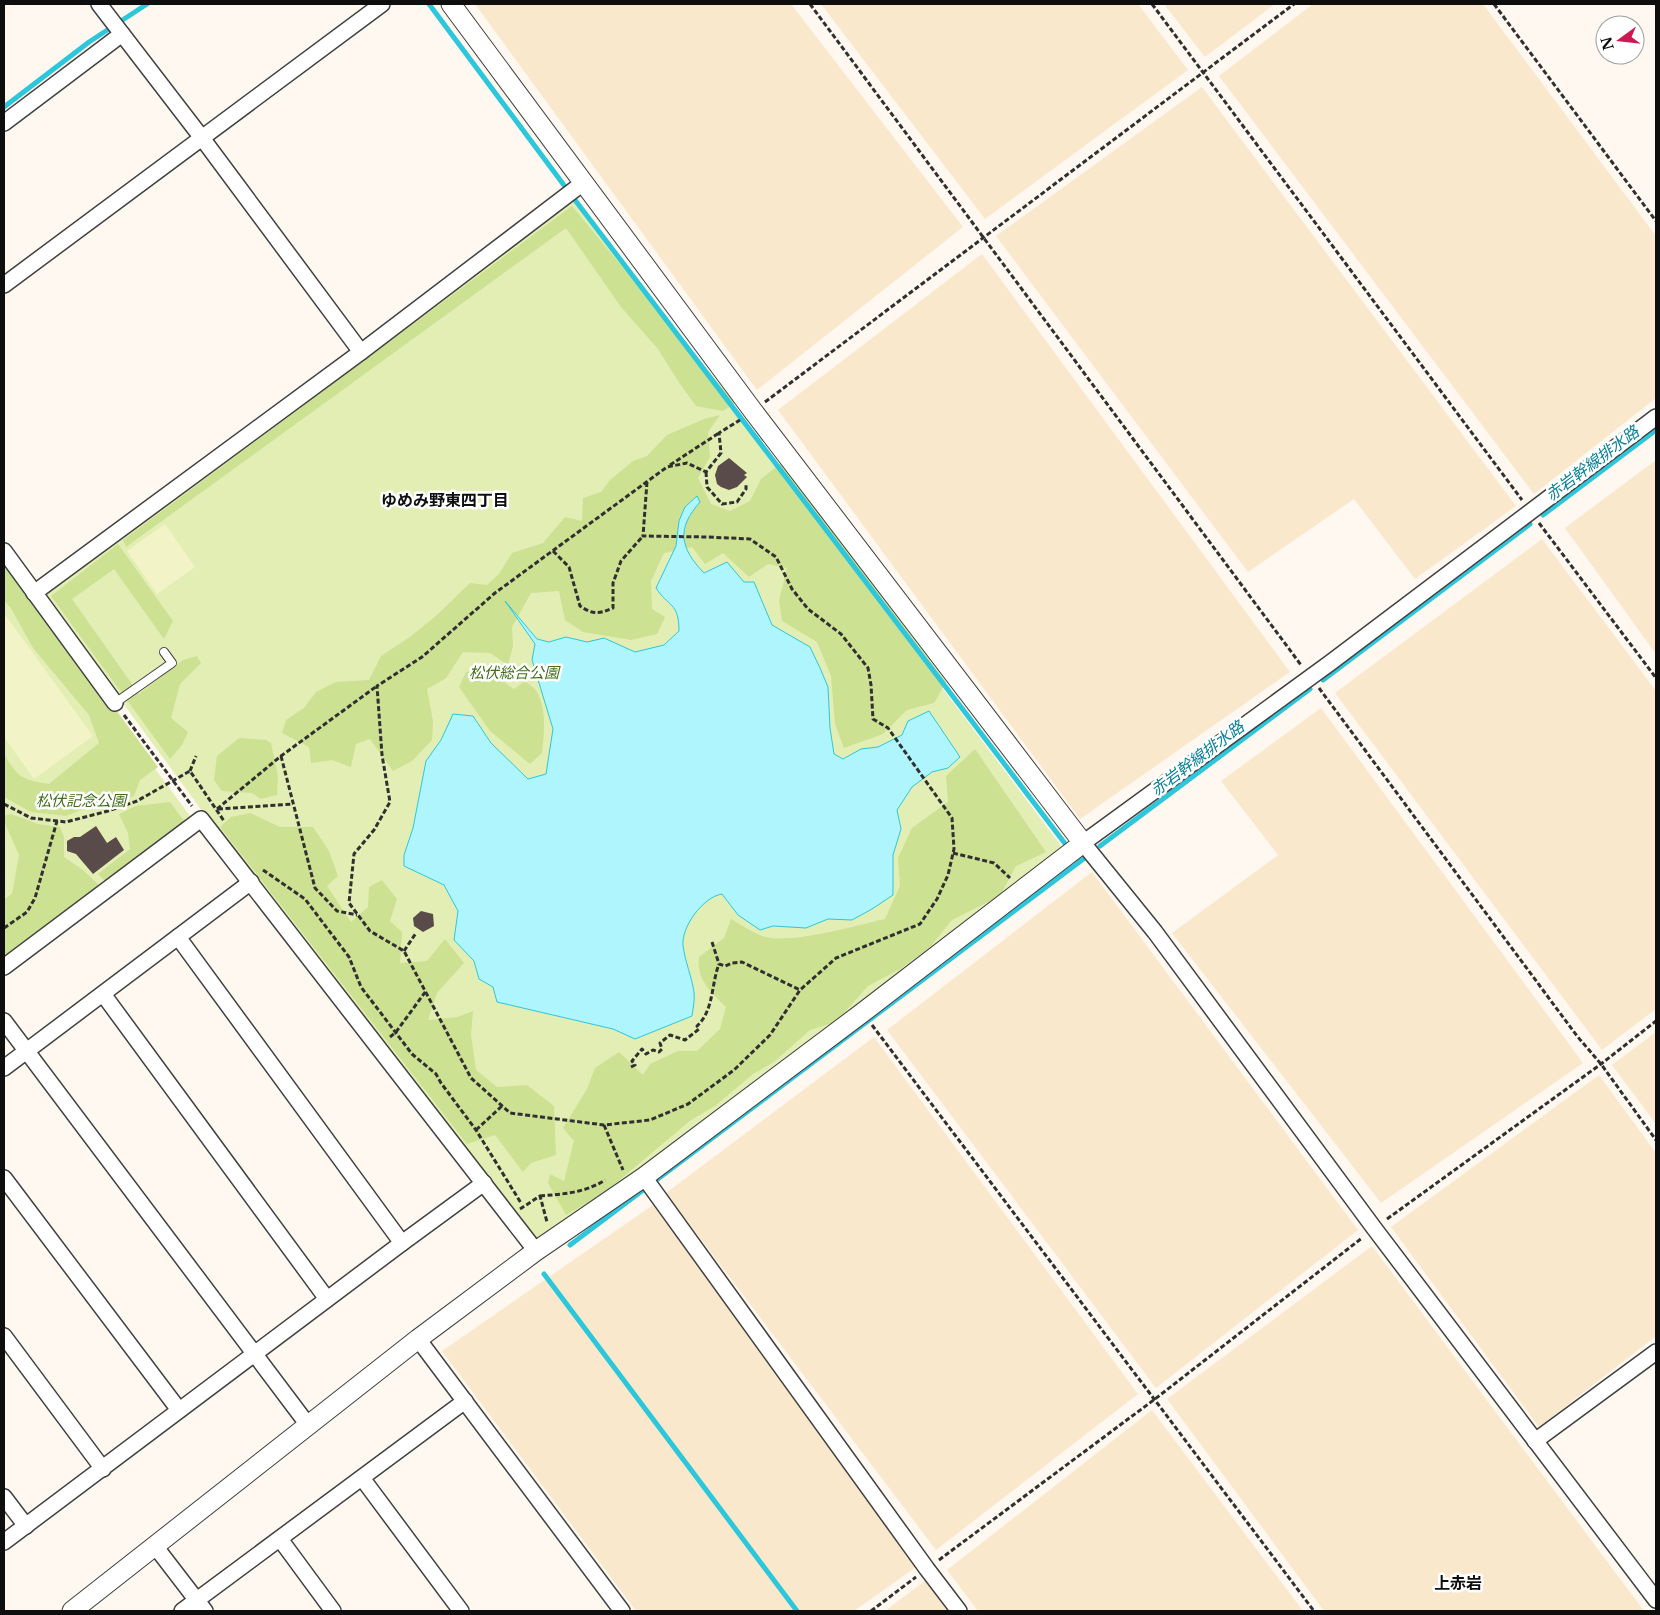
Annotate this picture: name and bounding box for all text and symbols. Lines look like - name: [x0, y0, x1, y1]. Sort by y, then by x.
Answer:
- north arrow: [1595, 15, 1645, 65]
- text: N: [1597, 35, 1618, 52]
- water label: 赤岩幹線排水路: [1541, 420, 1644, 505]
- district label: ゆめみ野東四丁目: [381, 490, 509, 510]
- park label: 松伏総合公園: [469, 663, 561, 682]
- water label: 赤岩幹線排水路: [1146, 715, 1249, 800]
- park label: 松伏記念公園: [36, 791, 128, 810]
- district label: 上赤岩: [1434, 1573, 1482, 1593]

